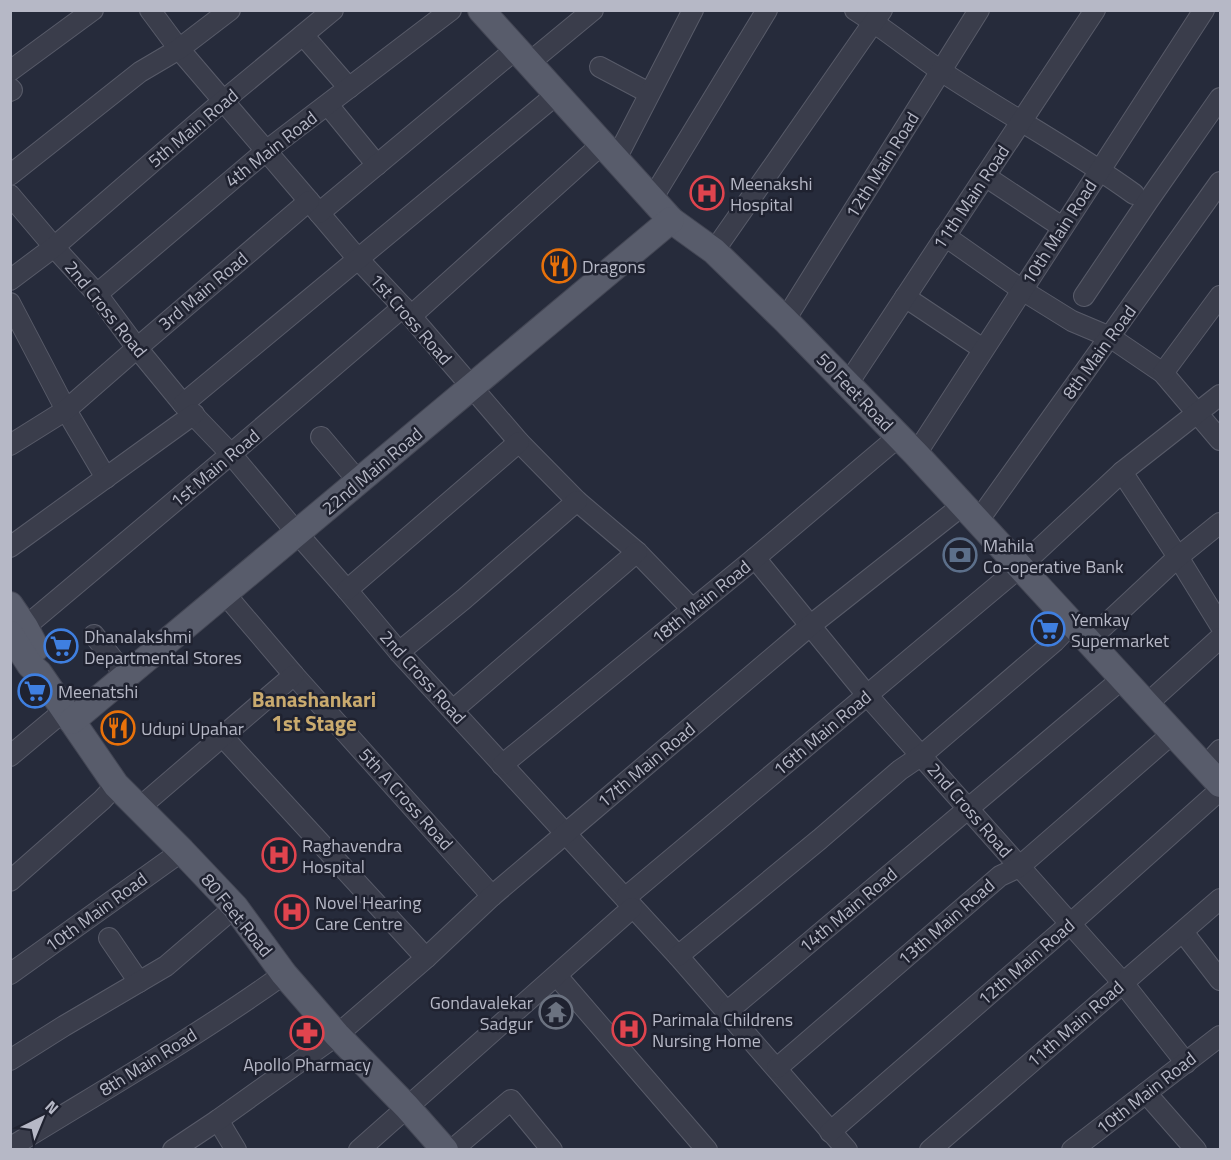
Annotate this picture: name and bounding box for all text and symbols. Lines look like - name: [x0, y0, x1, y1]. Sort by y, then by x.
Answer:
- street label: 5th Main Road: [142, 82, 244, 174]
- street label: 4th Main Road: [219, 104, 323, 194]
- street label: 12th Main Road: [839, 107, 925, 223]
- street label: 11th Main Road: [926, 139, 1016, 255]
- place label: Meenakshi Hospital: [730, 170, 813, 218]
- street label: 10th Main Road: [1015, 174, 1103, 290]
- hospital icon: Meenakshi Hospital: [689, 175, 725, 211]
- street label: 3rd Main Road: [152, 245, 254, 337]
- restaurant icon: Dragons: [541, 248, 577, 284]
- place label: Dragons: [582, 253, 646, 280]
- street label: 2nd Cross Road: [58, 255, 154, 363]
- street label: 1st Cross Road: [364, 267, 458, 371]
- street label: 8th Main Road: [1056, 299, 1142, 405]
- street label: 50 Feet Road: [810, 346, 900, 438]
- street label: 22nd Main Road: [316, 421, 428, 521]
- street label: 1st Main Road: [164, 422, 266, 514]
- place label: Mahila Co-operative Bank: [983, 532, 1124, 580]
- bank icon: Mahila Co-operative Bank: [942, 537, 978, 573]
- street label: 18th Main Road: [646, 554, 756, 650]
- place label: Yemkay Supermarket: [1071, 606, 1170, 654]
- supermarket icon: Yemkay Supermarket: [1030, 611, 1066, 647]
- place label: Dhanalakshmi Departmental Stores: [84, 623, 242, 671]
- street label: 2nd Cross Road: [373, 624, 473, 730]
- supermarket icon: Dhanalakshmi Departmental Stores: [43, 628, 79, 664]
- supermarket icon: Meenatshi: [17, 673, 53, 709]
- place label: Meenatshi: [58, 678, 138, 705]
- district label: Banashankari 1st Stage: [252, 683, 376, 739]
- street label: 16th Main Road: [767, 684, 877, 782]
- restaurant icon: Udupi Upahar: [100, 710, 136, 746]
- place label: Udupi Upahar: [141, 715, 244, 742]
- street label: 17th Main Road: [591, 716, 701, 814]
- street label: 5th A Cross Road: [353, 742, 459, 856]
- street label: 2nd Cross Road: [921, 757, 1019, 863]
- place label: Raghavendra Hospital: [302, 832, 402, 880]
- hospital icon: Raghavendra Hospital: [261, 837, 297, 873]
- street label: 14th Main Road: [793, 861, 903, 959]
- street label: 10th Main Road: [39, 866, 153, 958]
- street label: 80 Feet Road: [195, 867, 279, 963]
- street label: 13th Main Road: [892, 872, 1000, 972]
- place label: Novel Hearing Care Centre: [315, 889, 421, 937]
- hospital icon: Novel Hearing Care Centre: [274, 894, 310, 930]
- street label: 12th Main Road: [972, 912, 1080, 1012]
- street label: 11th Main Road: [1021, 974, 1129, 1074]
- place label: Gondavalekar Sadgur: [430, 989, 533, 1037]
- temple icon: Gondavalekar Sadgur: [538, 994, 574, 1030]
- place label: Parimala Childrens Nursing Home: [652, 1006, 793, 1054]
- hospital icon: Parimala Childrens Nursing Home: [611, 1011, 647, 1047]
- pharmacy icon: Apollo Pharmacy: [289, 1015, 325, 1051]
- street label: 8th Main Road: [94, 1021, 202, 1103]
- street label: 10th Main Road: [1090, 1045, 1202, 1141]
- place label: Apollo Pharmacy: [243, 1051, 371, 1078]
- north arrow: [12, 1088, 72, 1148]
- text: N: [40, 1094, 64, 1120]

